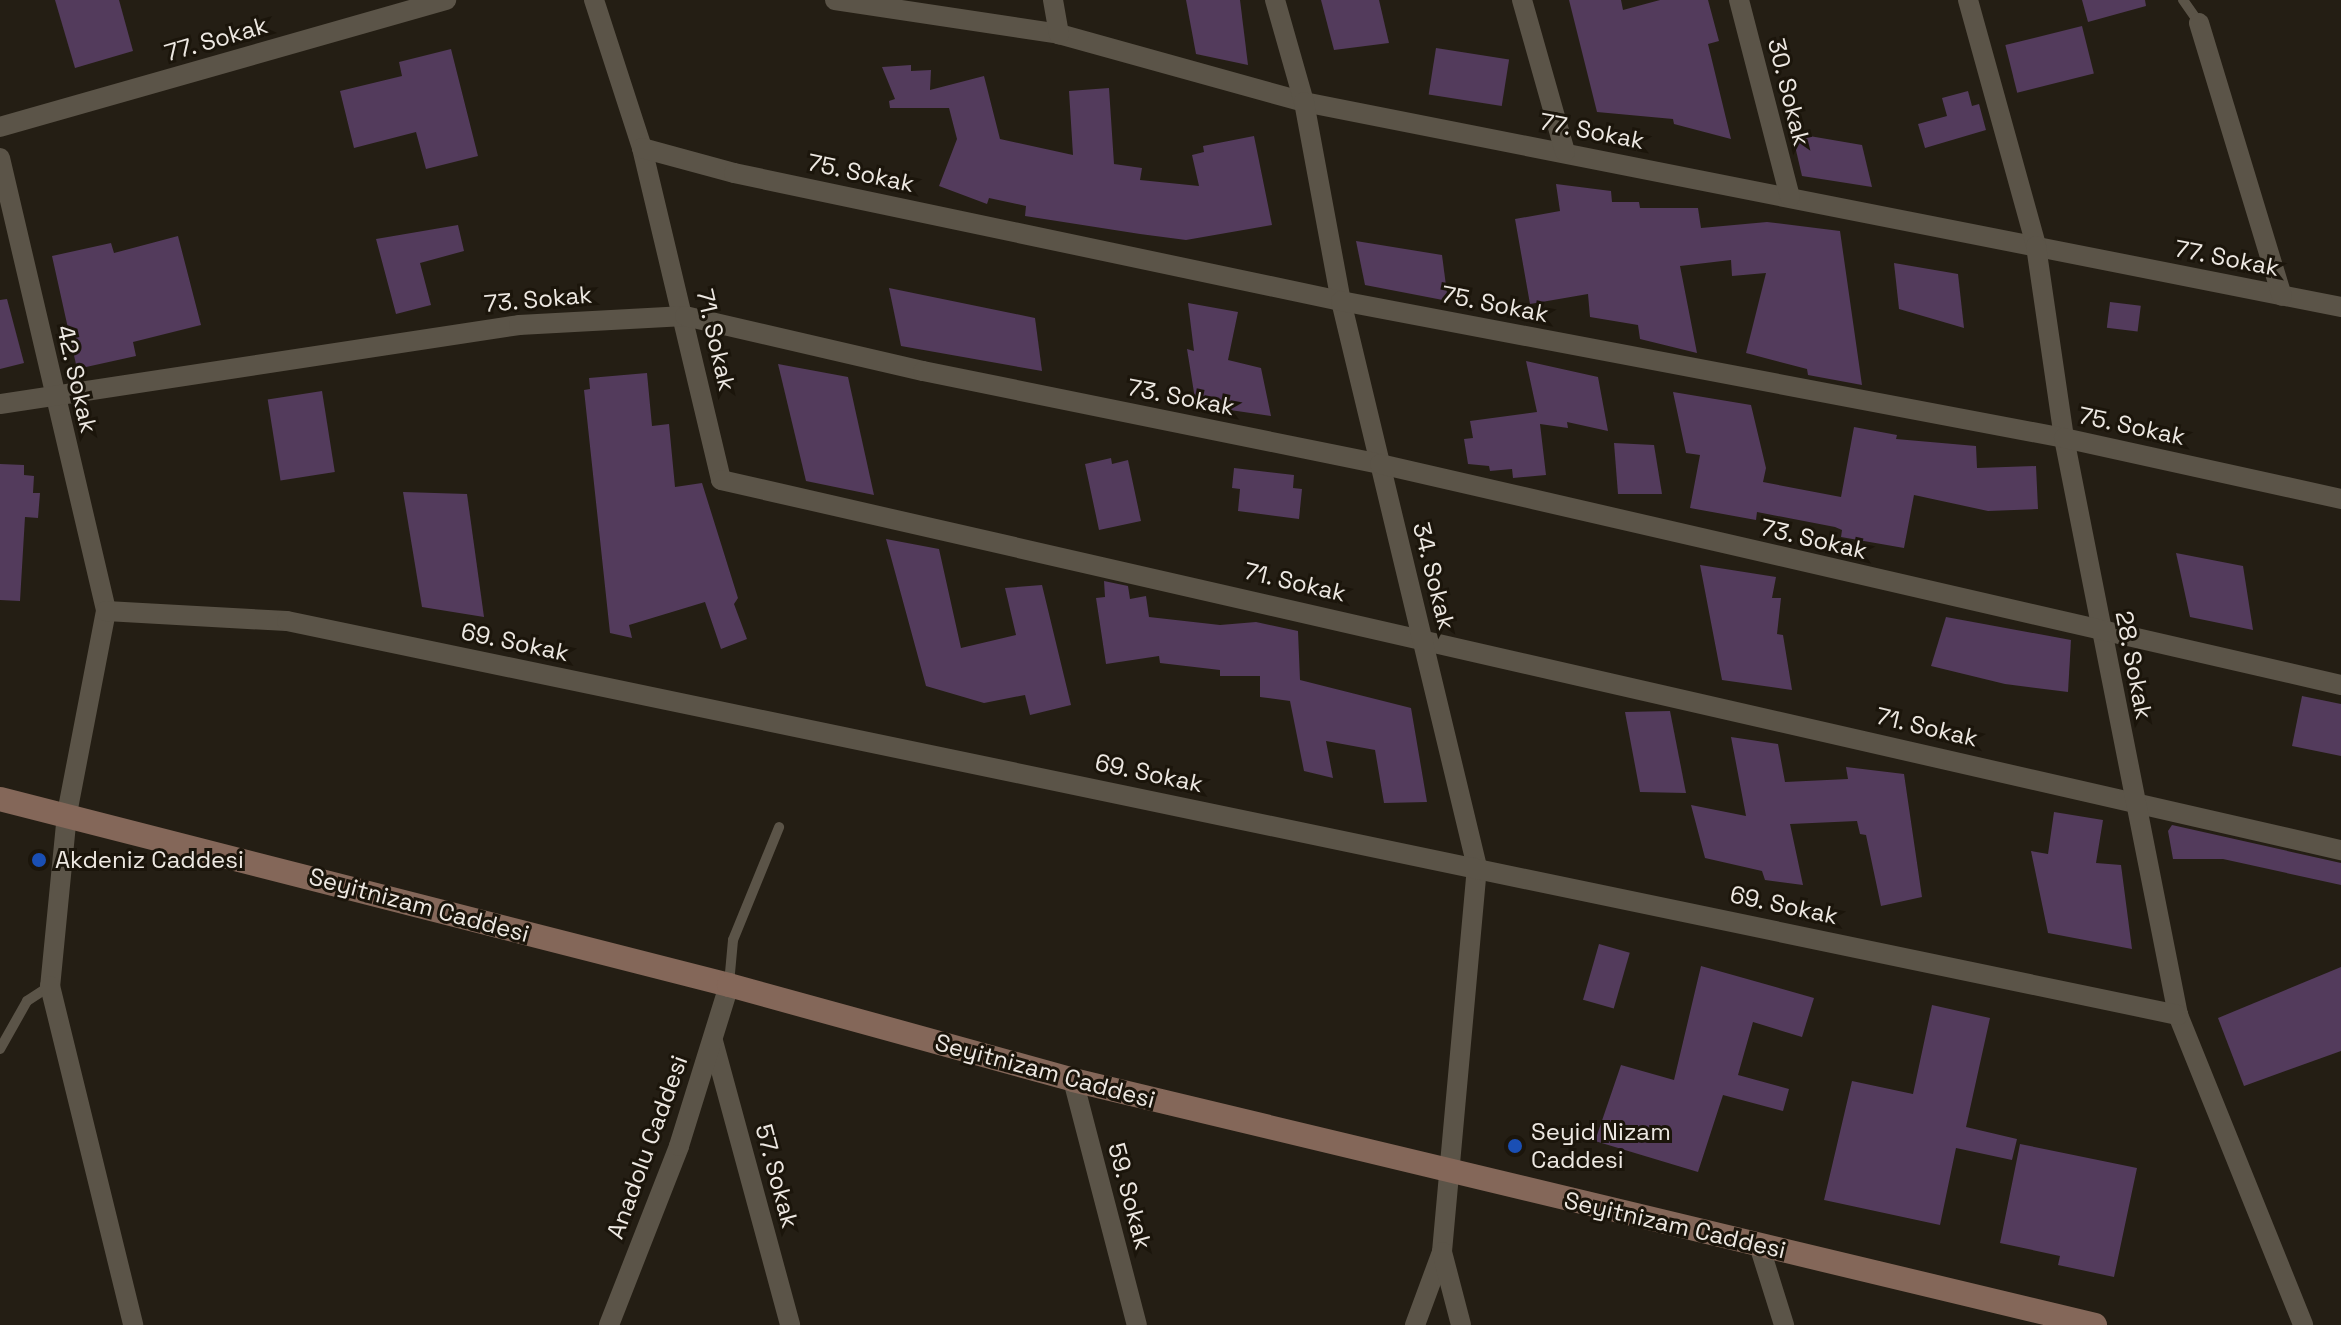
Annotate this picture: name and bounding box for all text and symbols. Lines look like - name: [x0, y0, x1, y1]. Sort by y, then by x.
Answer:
- street label: 77. Sokak: [161, 10, 271, 68]
- street label: 30. Sokak: [1762, 35, 1816, 149]
- street label: 77. Sokak: [1537, 107, 1647, 155]
- street label: 75. Sokak: [805, 148, 917, 198]
- street label: 77. Sokak: [2172, 234, 2282, 282]
- street label: 75. Sokak: [1439, 279, 1551, 329]
- street label: 73. Sokak: [482, 280, 594, 318]
- street label: 71. Sokak: [690, 286, 742, 394]
- street label: 42. Sokak: [51, 322, 103, 436]
- street label: 73. Sokak: [1125, 372, 1237, 422]
- street label: 75. Sokak: [2076, 401, 2188, 451]
- street label: 73. Sokak: [1758, 513, 1870, 565]
- street label: 34. Sokak: [1407, 519, 1461, 633]
- street label: 71. Sokak: [1241, 556, 1349, 608]
- street label: 28. Sokak: [2109, 608, 2159, 722]
- street label: 69. Sokak: [458, 616, 572, 668]
- street label: 71. Sokak: [1873, 701, 1981, 753]
- street label: 69. Sokak: [1092, 747, 1206, 799]
- place label: Akdeniz Caddesi: [55, 846, 244, 874]
- marker: Akdeniz Caddesi: [30, 851, 48, 869]
- street label: Seyitnizam Caddesi: [306, 862, 532, 948]
- street label: 69. Sokak: [1727, 879, 1841, 931]
- street label: Seyitnizam Caddesi: [932, 1028, 1158, 1114]
- street label: Anadolu Caddesi: [600, 1051, 694, 1243]
- place label: Seyid Nizam Caddesi: [1531, 1118, 1671, 1174]
- street label: 57. Sokak: [749, 1121, 805, 1231]
- marker: Seyid Nizam Caddesi: [1506, 1137, 1524, 1155]
- street label: 59. Sokak: [1102, 1139, 1158, 1253]
- street label: Seyitnizam Caddesi: [1561, 1185, 1789, 1265]

